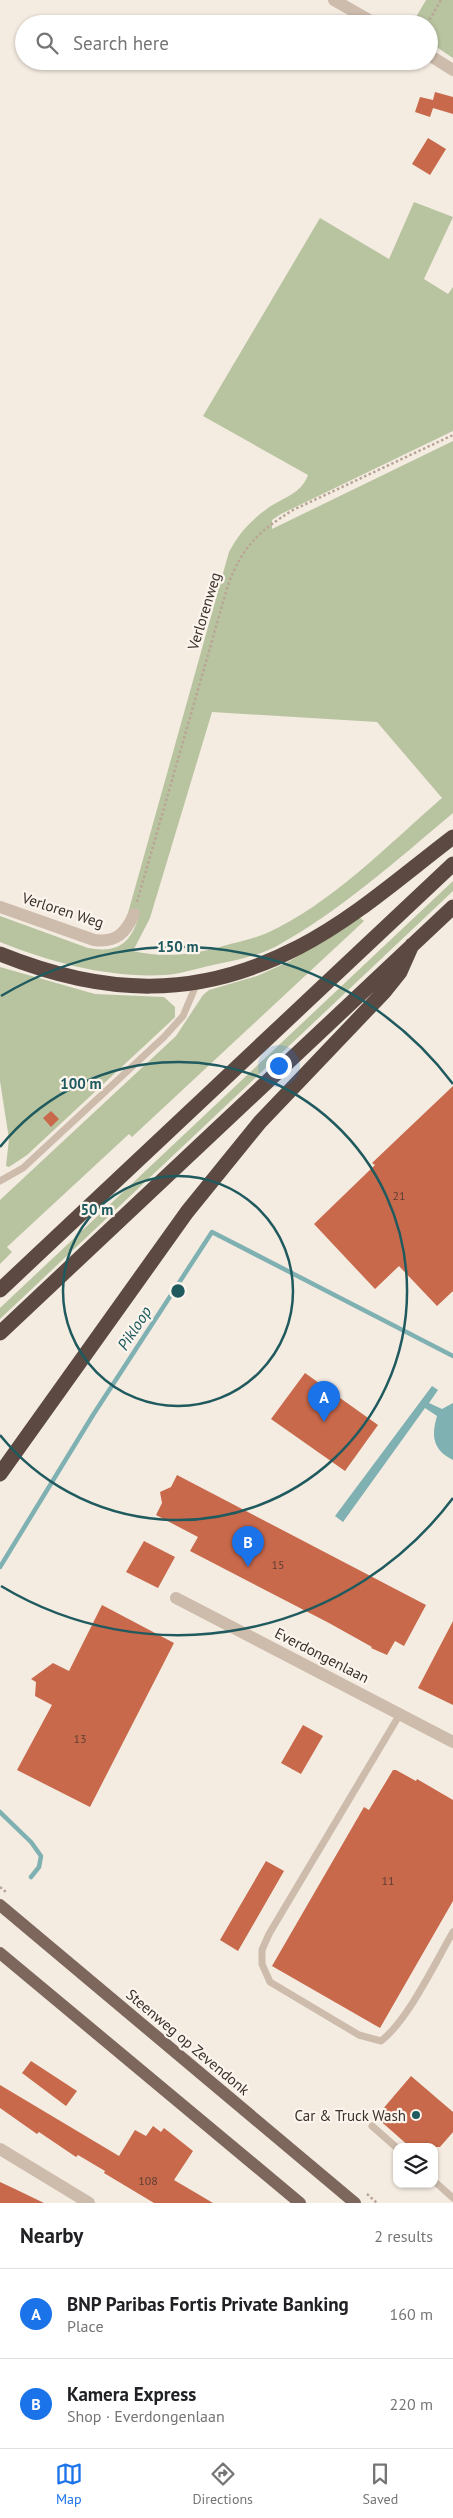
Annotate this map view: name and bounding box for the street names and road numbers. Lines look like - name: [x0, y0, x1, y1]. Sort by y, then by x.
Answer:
- street label: Verlorenweg: [183, 570, 225, 653]
- street label: Verloren Weg: [19, 888, 106, 932]
- street label: Everdongenlaan: [272, 1623, 372, 1687]
- street label: Steenweg op Zevendonk: [122, 1985, 254, 2100]

